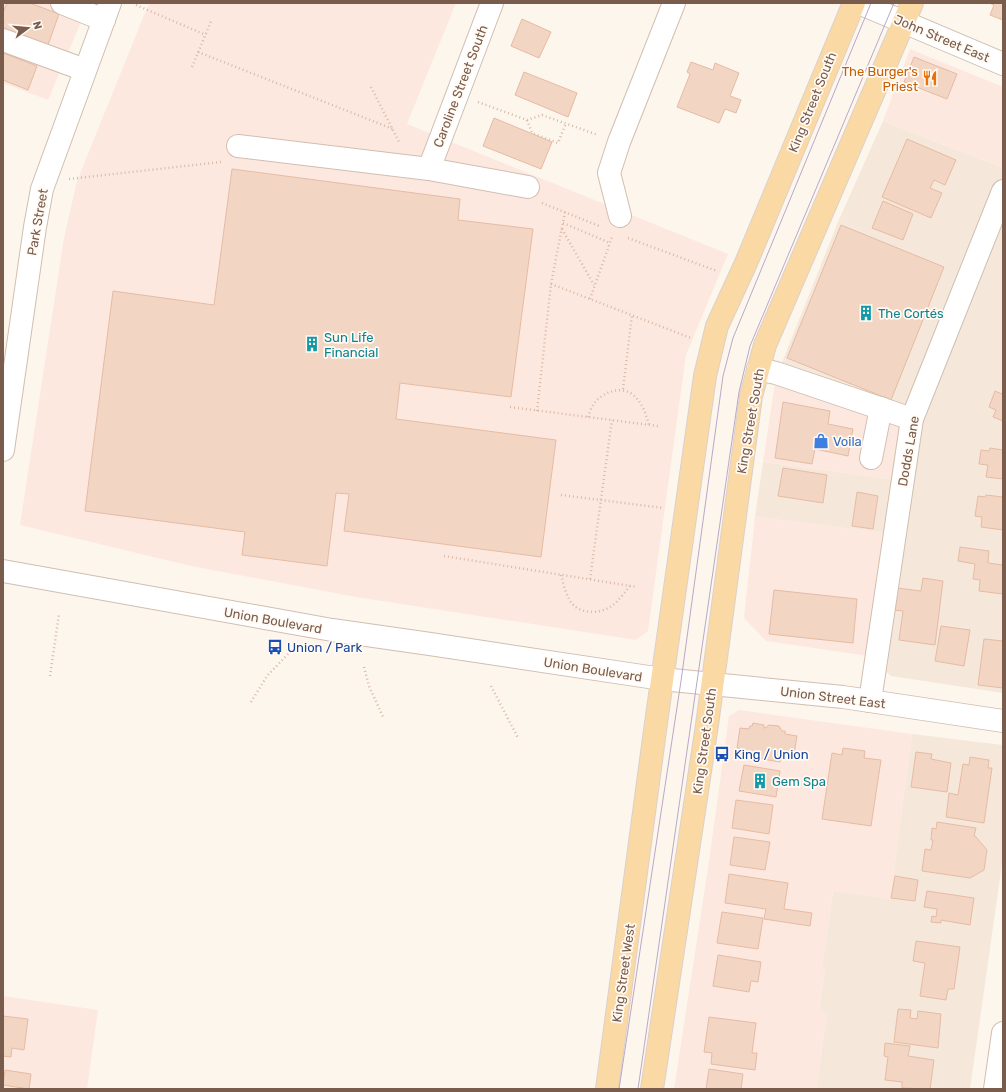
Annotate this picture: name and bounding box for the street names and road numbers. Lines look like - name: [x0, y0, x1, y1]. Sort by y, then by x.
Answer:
- street label: John Street East: [892, 12, 992, 65]
- street label: Caroline Street South: [430, 23, 491, 150]
- street label: King Street South: [785, 50, 840, 155]
- street label: Park Street: [24, 187, 51, 257]
- street label: King Street South: [734, 367, 768, 475]
- street label: Dodds Lane: [895, 415, 922, 488]
- street label: Union Boulevard: [223, 604, 323, 637]
- street label: Union Boulevard: [543, 654, 643, 685]
- street label: Union Street East: [779, 684, 887, 711]
- street label: King Street South: [690, 687, 720, 795]
- street label: King Street West: [609, 923, 639, 1024]

